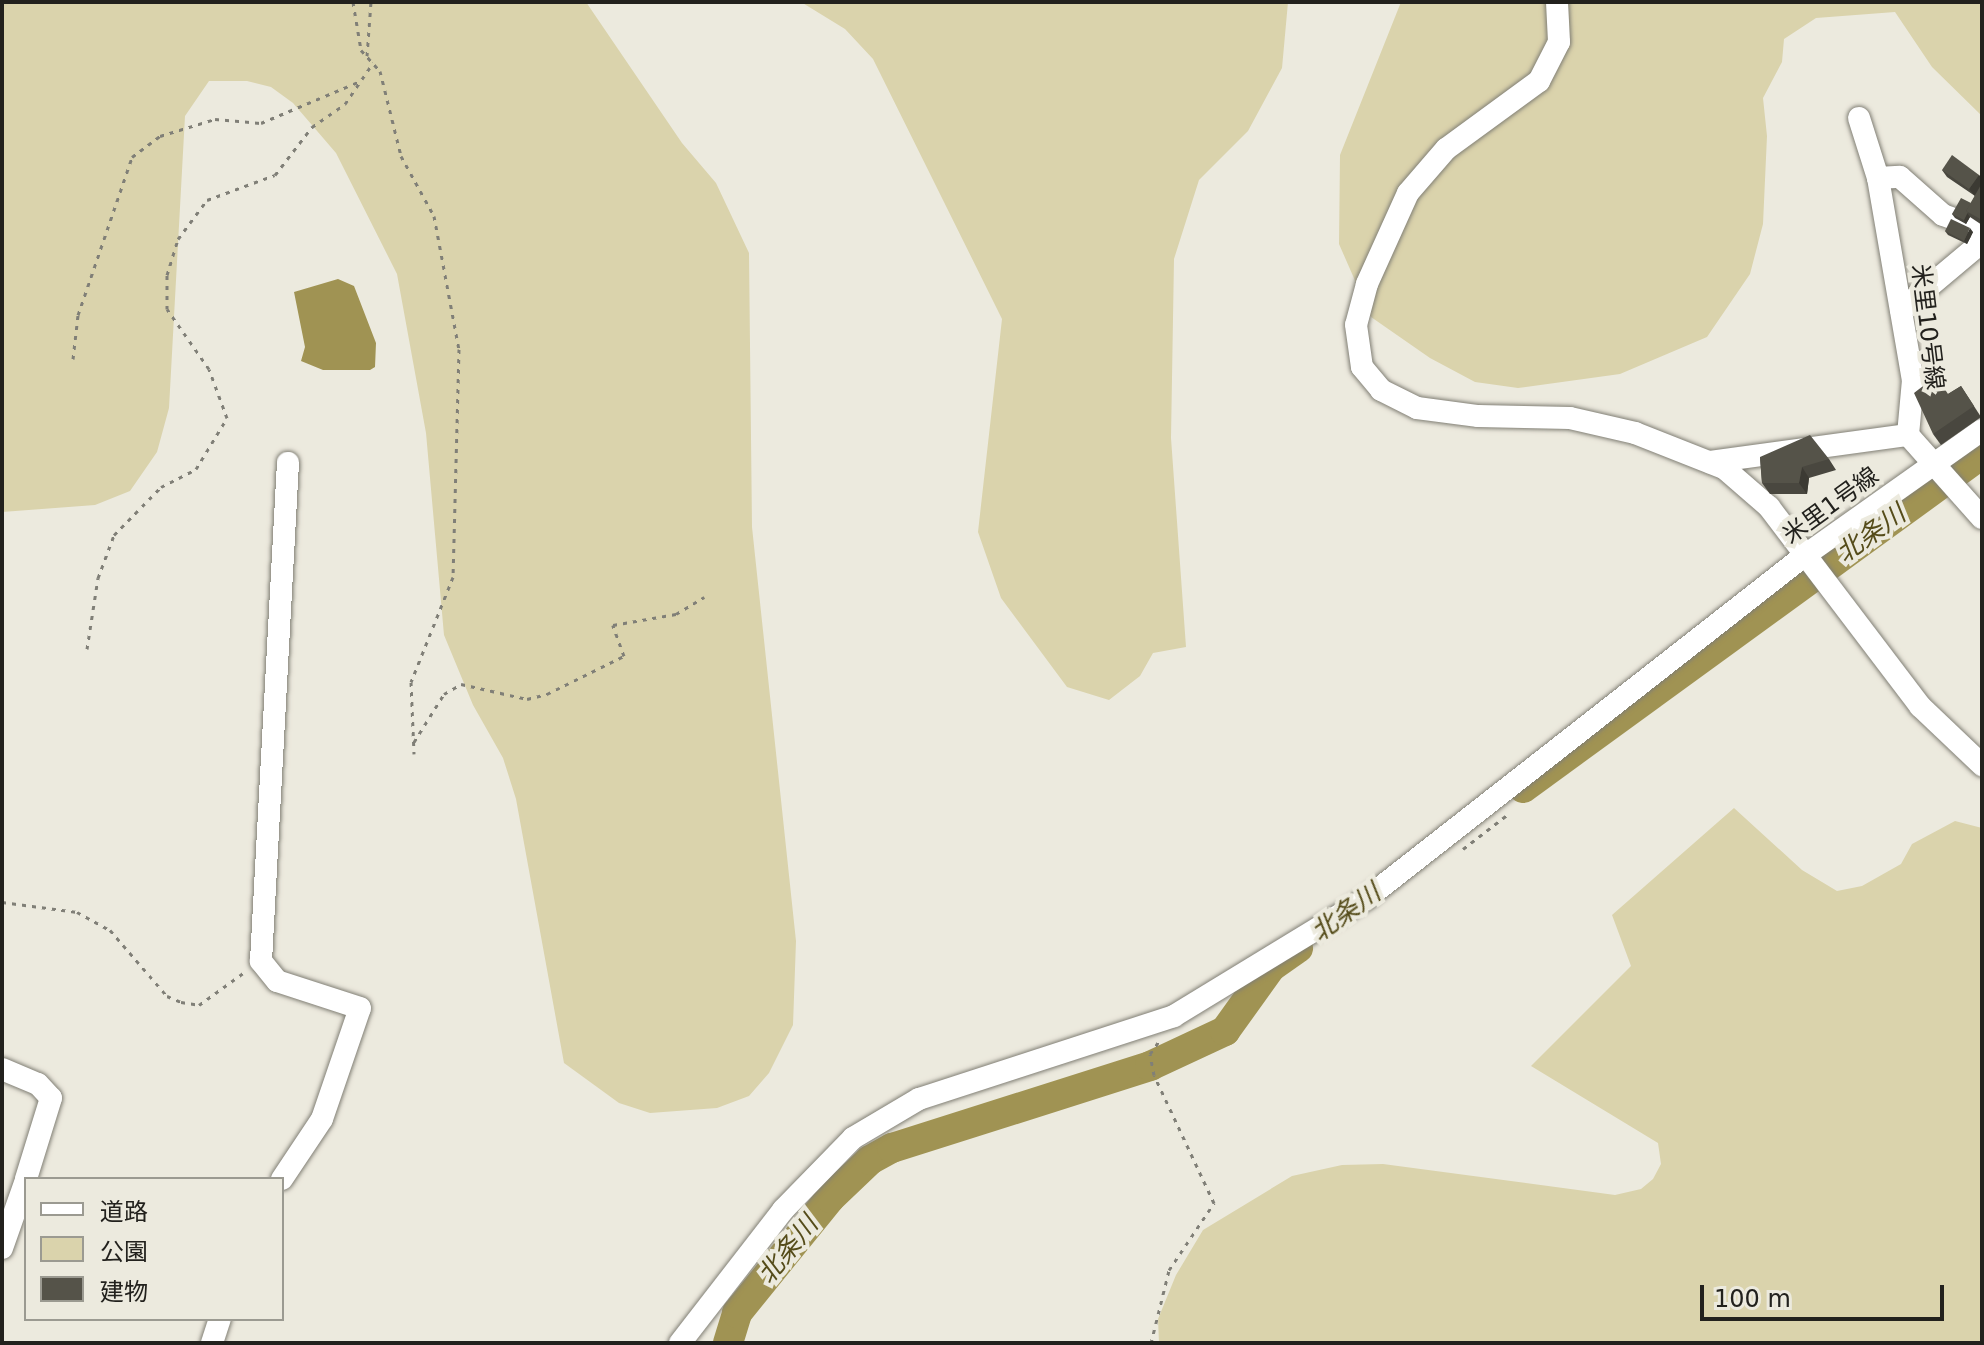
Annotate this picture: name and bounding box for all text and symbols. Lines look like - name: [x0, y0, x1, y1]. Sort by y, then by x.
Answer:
- street label: 米里10号線: [1905, 262, 1949, 392]
- street label: 米里1号線: [1778, 462, 1884, 550]
- water label: 北条川: [1830, 498, 1912, 570]
- water label: 北条川: [1305, 877, 1387, 949]
- legend: [24, 1177, 284, 1321]
- text: 道路: [100, 1198, 148, 1226]
- water label: 北条川: [751, 1210, 825, 1290]
- text: 公園: [100, 1238, 148, 1266]
- scale bar: [1704, 1269, 1948, 1319]
- text: 建物: [100, 1278, 148, 1306]
- text: 100 m: [1714, 1285, 1791, 1313]

